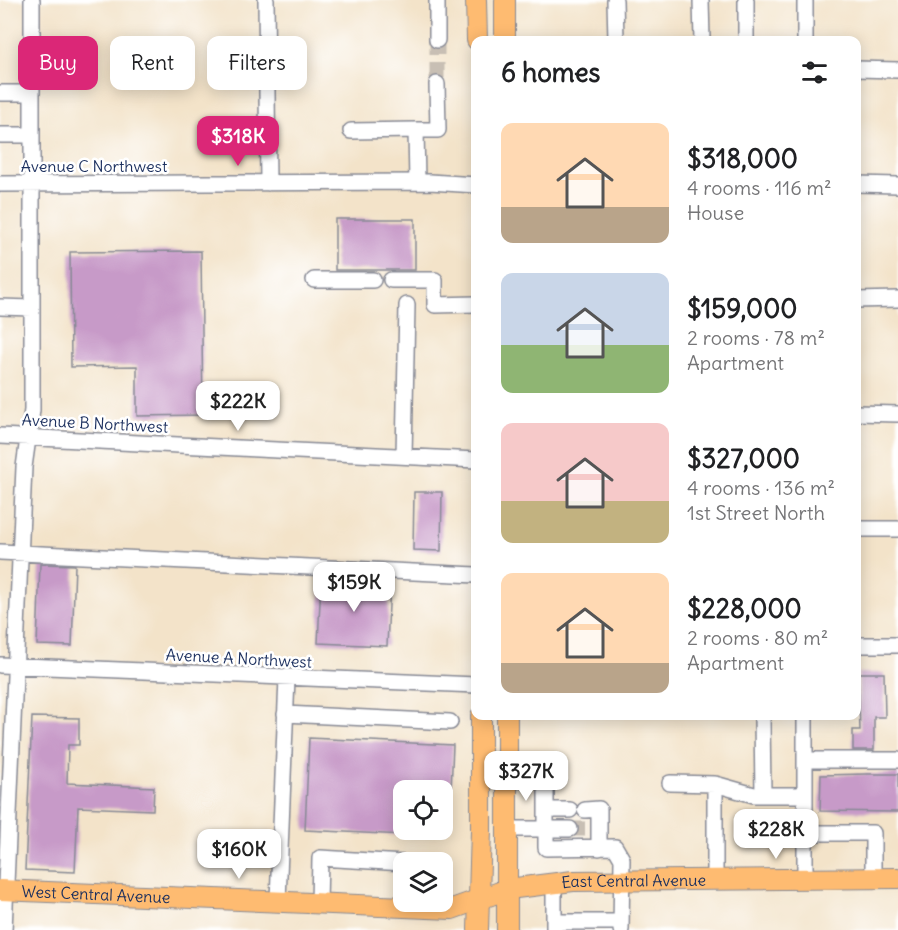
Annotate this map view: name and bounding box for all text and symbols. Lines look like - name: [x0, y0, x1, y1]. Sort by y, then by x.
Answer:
- chip: Buy: [18, 36, 98, 90]
- chip: Rent: [110, 36, 195, 90]
- chip: Filters: [207, 36, 307, 90]
- text: 6 homes: [501, 56, 600, 89]
- icon: filters: [798, 56, 831, 89]
- pin: $318K: [196, 116, 280, 167]
- text: $318K: [211, 123, 265, 148]
- text: $318,000: [687, 142, 798, 175]
- icon: home: [549, 147, 621, 219]
- street label: Avenue C Northwest: [21, 156, 168, 176]
- text: 4 rooms · 116 m²: [687, 175, 832, 200]
- text: House: [687, 200, 744, 225]
- text: $159,000: [687, 292, 797, 325]
- icon: home: [549, 297, 621, 369]
- text: 2 rooms · 78 m²: [687, 325, 825, 350]
- text: Apartment: [687, 350, 784, 375]
- pin: $222K: [196, 381, 280, 432]
- text: $222K: [210, 388, 266, 413]
- street label: Avenue B Northwest: [21, 409, 169, 437]
- text: $327,000: [687, 442, 800, 475]
- icon: home: [549, 447, 621, 519]
- text: 4 rooms · 136 m²: [687, 475, 835, 500]
- text: 1st Street North: [687, 500, 825, 525]
- pin: $159K: [312, 562, 396, 613]
- text: $159K: [327, 569, 381, 594]
- text: $228,000: [687, 592, 802, 625]
- icon: home: [549, 597, 621, 669]
- text: 2 rooms · 80 m²: [687, 625, 828, 650]
- street label: Avenue A Northwest: [165, 644, 313, 672]
- text: Apartment: [687, 650, 784, 675]
- pin: $327K: [484, 751, 568, 802]
- text: $327K: [498, 758, 554, 783]
- map controls: [393, 780, 453, 912]
- button: locate: [393, 780, 453, 840]
- pin: $228K: [734, 809, 818, 860]
- text: $228K: [748, 816, 804, 841]
- pin: $160K: [197, 829, 281, 880]
- text: $160K: [211, 836, 267, 861]
- button: layers: [393, 852, 453, 912]
- street label: East Central Avenue: [560, 870, 706, 892]
- street label: West Central Avenue: [21, 881, 171, 907]

